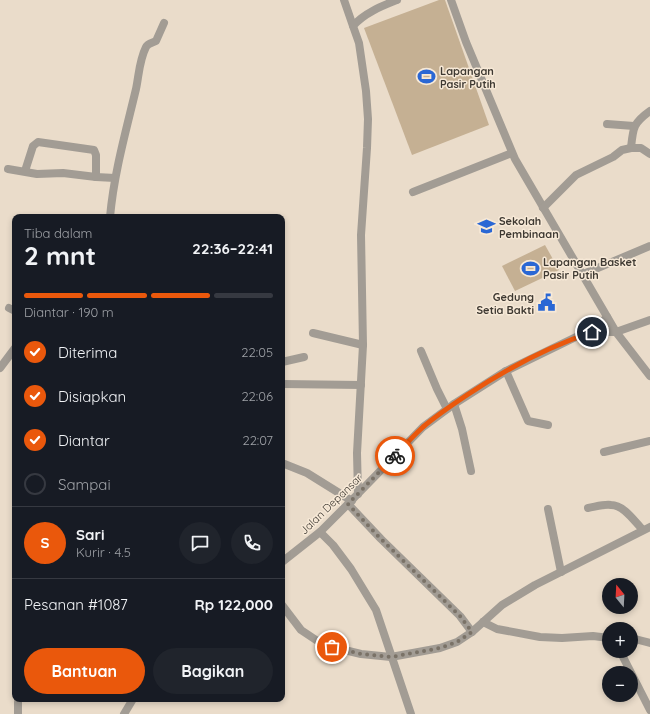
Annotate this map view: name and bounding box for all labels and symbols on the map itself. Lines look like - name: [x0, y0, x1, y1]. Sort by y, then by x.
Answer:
- place label: Lapangan Pasir Putih: [440, 64, 496, 91]
- sports icon: Lapangan Pasir Putih: [417, 67, 437, 87]
- place label: Sekolah Pembinaan: [499, 214, 559, 241]
- school or university icon: Sekolah Pembinaan: [476, 217, 496, 237]
- place label: Lapangan Basket Pasir Putih: [543, 255, 636, 282]
- sports icon: Lapangan Basket Pasir Putih: [520, 258, 540, 278]
- place label: Gedung Setia Bakti: [476, 290, 534, 317]
- public building icon: Gedung Setia Bakti: [537, 293, 557, 313]
- pin: [575, 315, 609, 349]
- courier: [375, 436, 415, 476]
- street label: Jalan Depansar: [297, 470, 366, 537]
- north arrow: [602, 578, 638, 614]
- pin: [315, 630, 349, 664]

